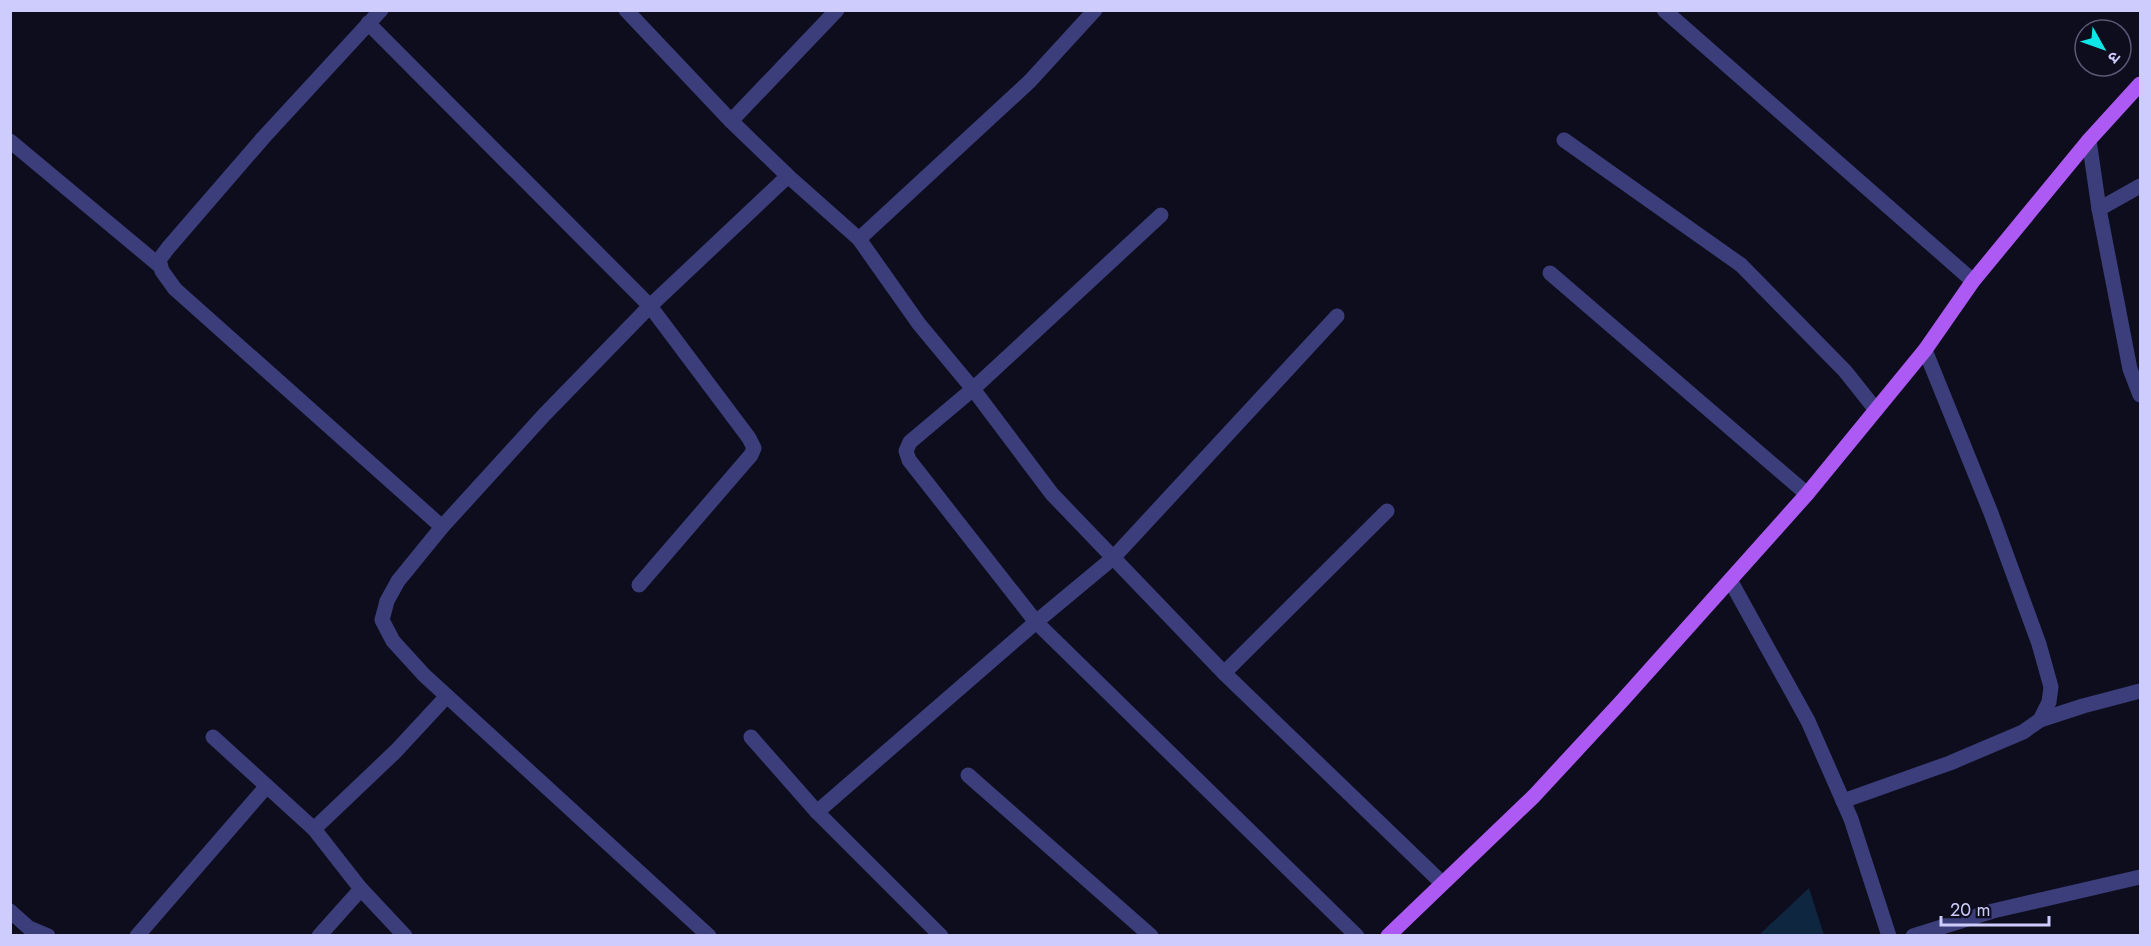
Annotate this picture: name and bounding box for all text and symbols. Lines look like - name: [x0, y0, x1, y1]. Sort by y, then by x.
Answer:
- north arrow: [2073, 18, 2133, 78]
- text: उ: [2102, 46, 2126, 69]
- scale bar: [1941, 889, 2049, 927]
- text: 20 m: [1950, 897, 1990, 923]

